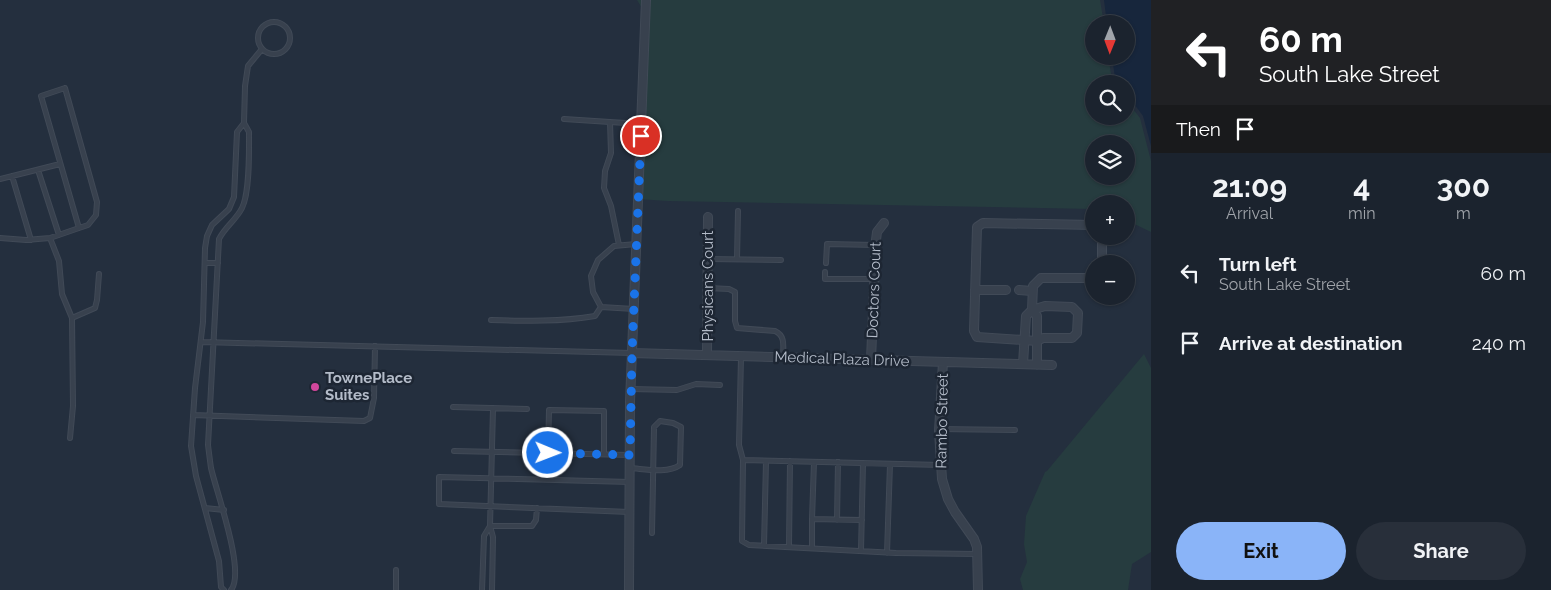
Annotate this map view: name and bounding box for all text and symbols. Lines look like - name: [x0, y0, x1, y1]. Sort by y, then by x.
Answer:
- north arrow: [1085, 15, 1135, 65]
- map controls: [1085, 15, 1135, 305]
- text: 60 m: [1259, 19, 1343, 60]
- icon: left: [1176, 20, 1241, 85]
- text: South Lake Street: [1259, 61, 1440, 87]
- button: search: [1085, 75, 1135, 125]
- pin: [620, 115, 662, 157]
- icon: arrive: [1231, 115, 1259, 143]
- text: Then: [1176, 118, 1221, 140]
- icon: arrive: [627, 122, 655, 150]
- button: layers: [1085, 135, 1135, 185]
- text: 21:09: [1212, 169, 1287, 204]
- text: 4: [1353, 169, 1370, 204]
- text: 300: [1437, 169, 1490, 204]
- button: +: [1085, 195, 1135, 245]
- text: Arrival: [1226, 204, 1273, 223]
- text: min: [1348, 204, 1376, 223]
- text: m: [1456, 204, 1471, 223]
- street label: Physicans Court: [699, 231, 717, 341]
- street label: Doctors Court: [863, 241, 885, 339]
- text: Turn left: [1219, 253, 1296, 275]
- button: −: [1085, 255, 1135, 305]
- icon: left: [1176, 259, 1204, 287]
- text: 60 m: [1481, 262, 1526, 284]
- text: South Lake Street: [1219, 275, 1350, 294]
- icon: arrive: [1176, 329, 1204, 357]
- text: Arrive at destination: [1219, 332, 1403, 354]
- text: 240 m: [1472, 332, 1526, 354]
- street label: Medical Plaza Drive: [774, 348, 910, 370]
- place label: TownePlace Suites: [325, 369, 412, 404]
- street label: Rambo Street: [932, 373, 952, 469]
- marker: TownePlace Suites: [309, 381, 321, 393]
- position arrow: [521, 426, 573, 478]
- button: Exit: [1176, 522, 1346, 580]
- button: Share: [1356, 522, 1526, 580]

